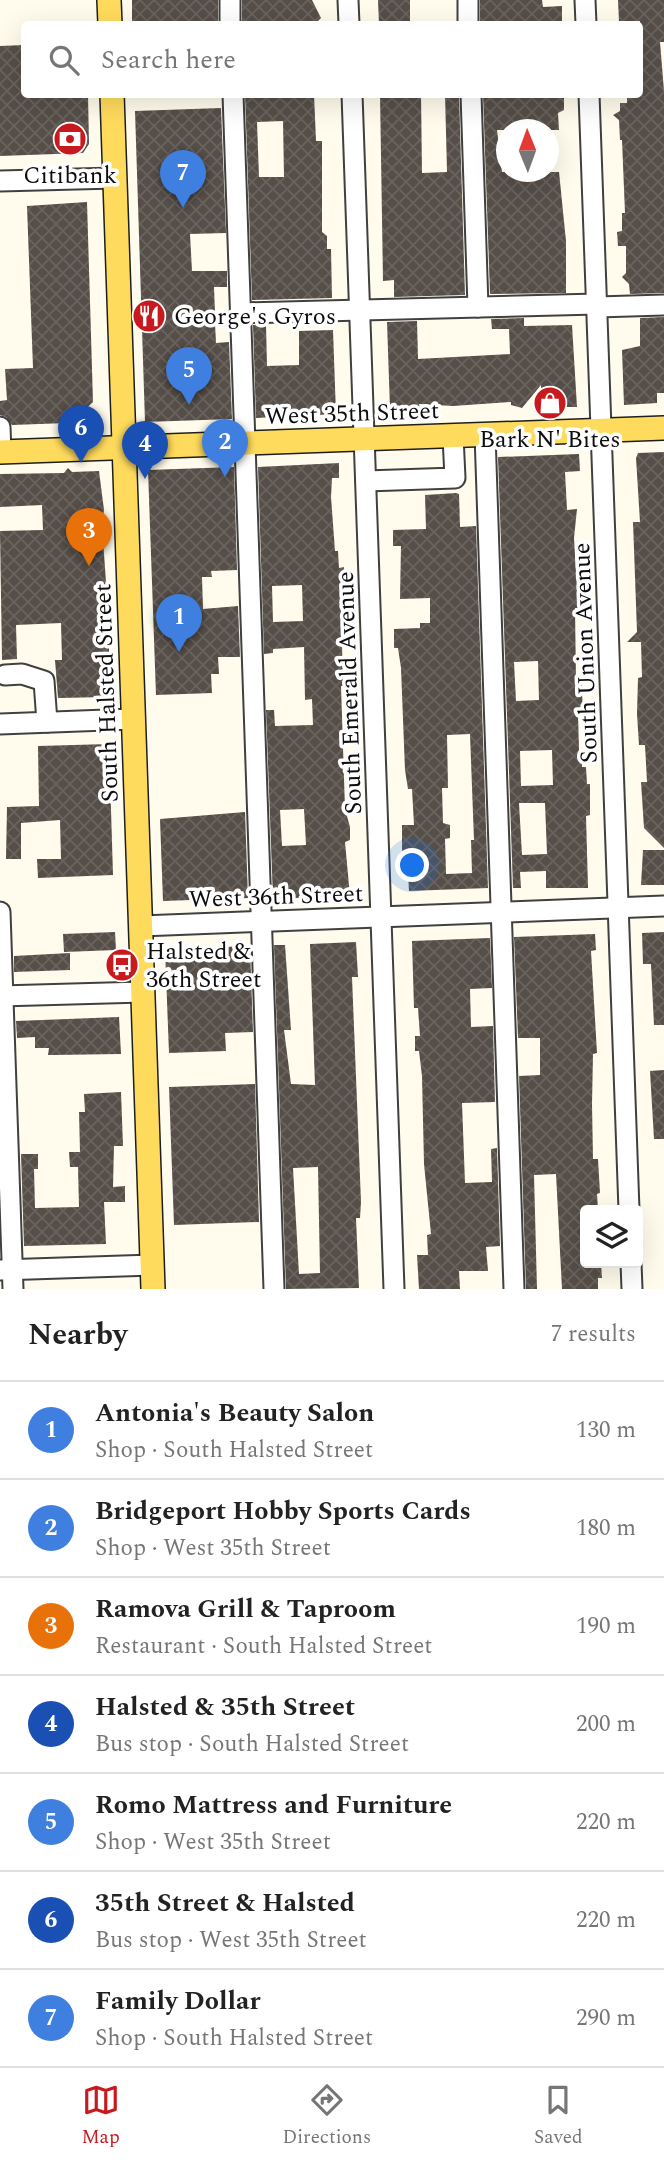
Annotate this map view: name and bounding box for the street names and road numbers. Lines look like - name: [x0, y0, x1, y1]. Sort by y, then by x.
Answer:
- street label: West 35th Street: [264, 393, 440, 435]
- street label: South Union Avenue: [564, 542, 608, 764]
- street label: South Emerald Avenue: [328, 571, 372, 815]
- street label: South Halsted Street: [85, 583, 129, 803]
- street label: West 36th Street: [188, 876, 364, 918]

